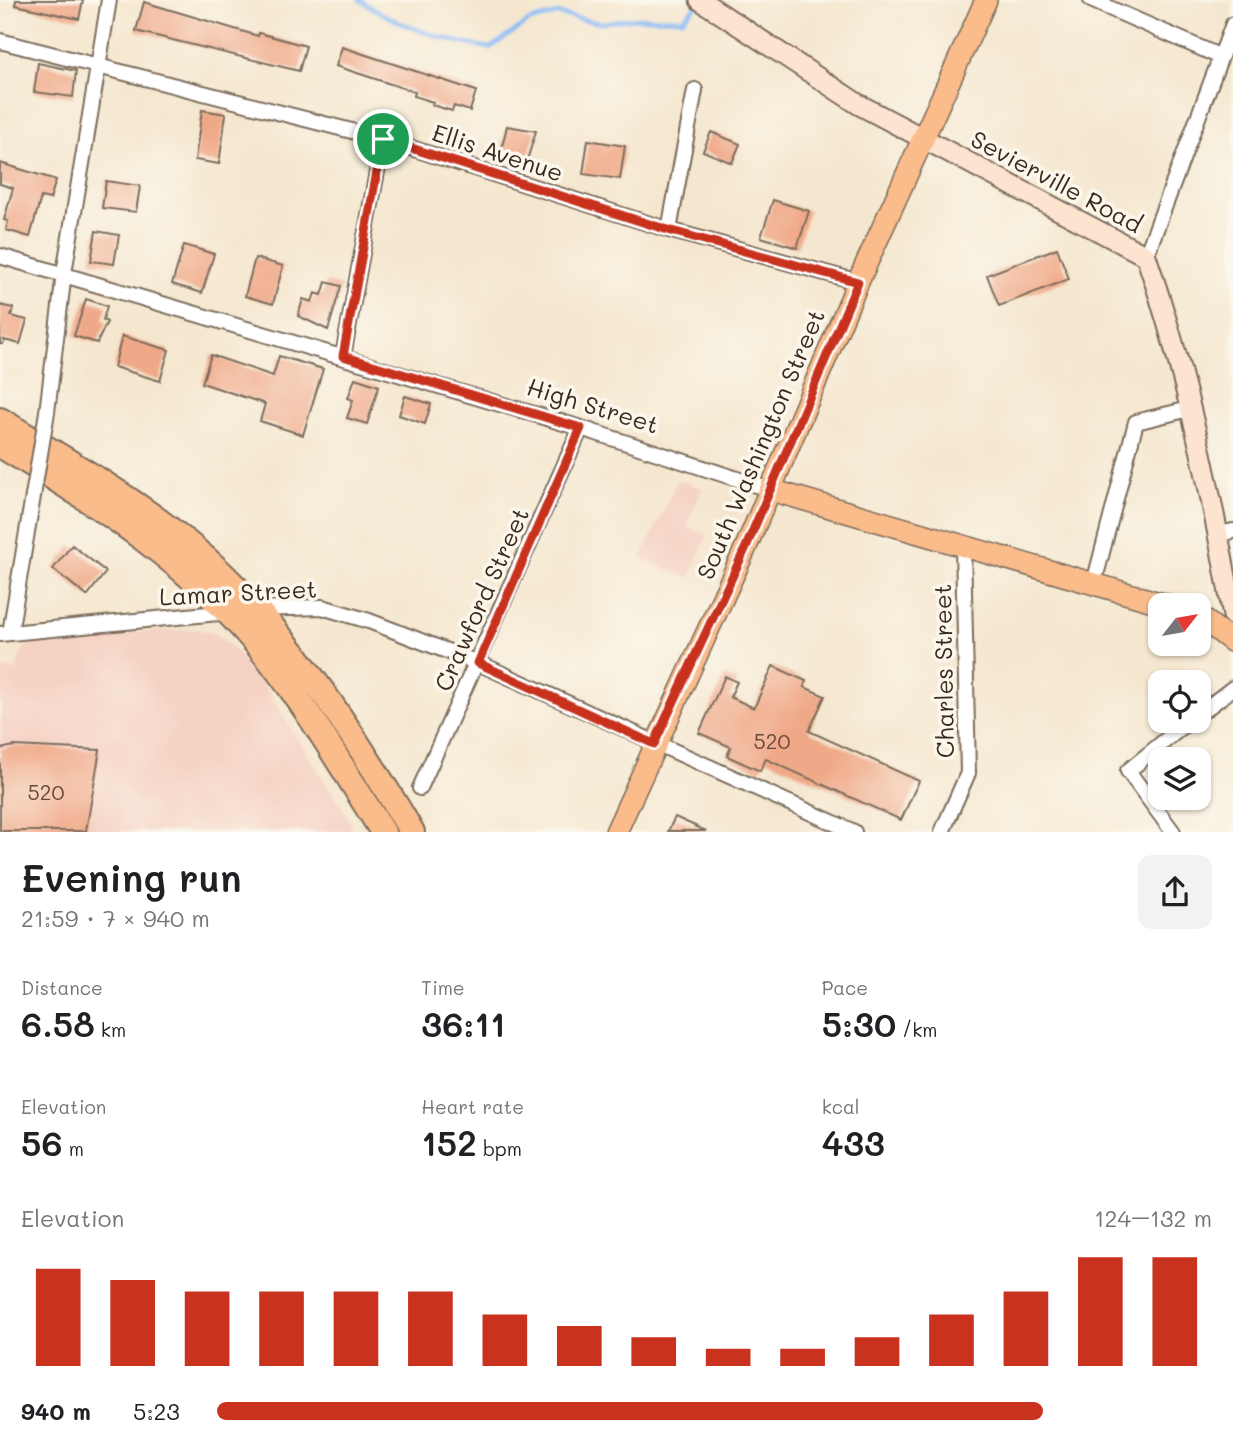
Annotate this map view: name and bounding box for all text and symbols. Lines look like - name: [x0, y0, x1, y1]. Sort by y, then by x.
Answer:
- pin: [353, 109, 413, 169]
- street label: Ellis Avenue: [429, 116, 567, 188]
- icon: arrive: [364, 120, 402, 158]
- street label: Sevierville Road: [966, 123, 1148, 239]
- street label: South Washington Street: [689, 304, 831, 584]
- street label: High Street: [523, 370, 663, 440]
- street label: Crawford Street: [427, 502, 535, 696]
- street label: Lamar Street: [158, 572, 318, 612]
- street label: Charles Street: [926, 584, 960, 758]
- north arrow: [1148, 593, 1211, 656]
- map controls: [1148, 593, 1211, 810]
- button: locate: [1148, 670, 1211, 733]
- house number: 520: [754, 727, 790, 754]
- button: layers: [1148, 747, 1211, 810]
- house number: 520: [28, 778, 64, 805]
- text: Evening run: [21, 852, 242, 902]
- button: share: [1138, 855, 1212, 929]
- text: 21:59 · 7 × 940 m: [21, 903, 210, 933]
- text: Distance: [21, 975, 103, 1000]
- text: Time: [421, 975, 465, 1000]
- text: Pace: [822, 975, 868, 1000]
- text: 6.58: [21, 1000, 95, 1046]
- text: 36:11: [421, 1000, 505, 1046]
- text: 5:30: [822, 1000, 896, 1046]
- text: km: [95, 1017, 126, 1042]
- text: /km: [896, 1017, 937, 1042]
- text: Elevation: [21, 1094, 106, 1119]
- text: Heart rate: [421, 1094, 524, 1119]
- text: kcal: [822, 1094, 860, 1119]
- text: 56: [21, 1119, 63, 1165]
- text: 152: [421, 1119, 477, 1165]
- text: 433: [822, 1119, 885, 1165]
- text: m: [63, 1136, 84, 1161]
- text: bpm: [477, 1136, 522, 1161]
- text: Elevation: [21, 1203, 124, 1233]
- text: 124–132 m: [1094, 1203, 1212, 1233]
- text: 940 m: [21, 1396, 91, 1426]
- text: 5:23: [133, 1396, 180, 1426]

